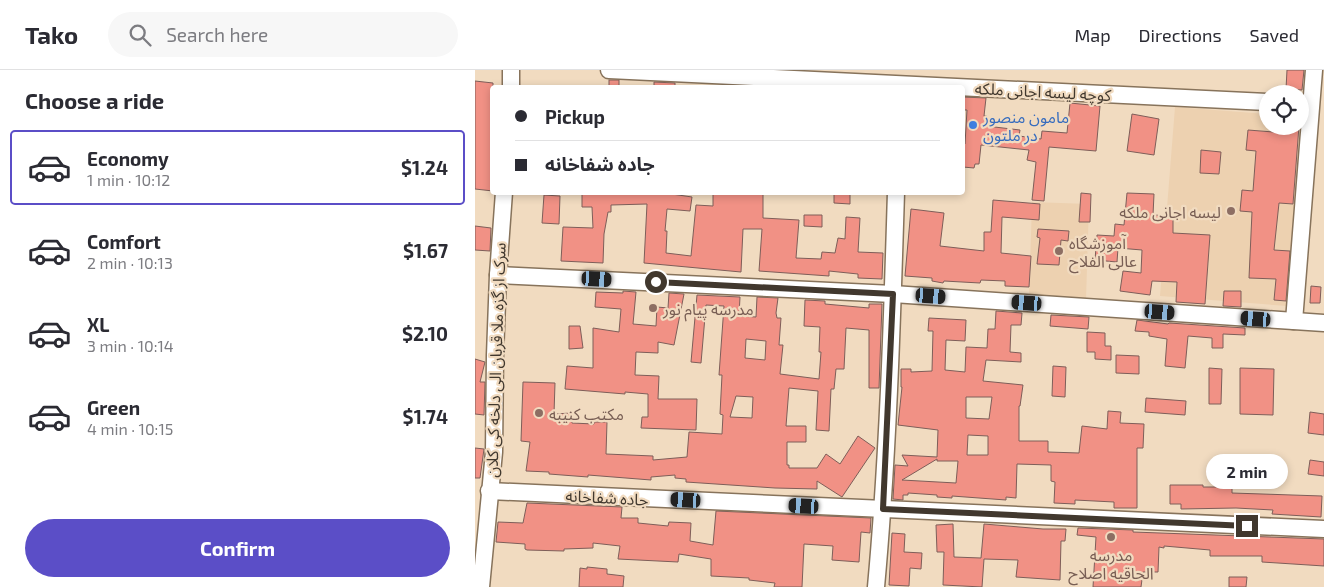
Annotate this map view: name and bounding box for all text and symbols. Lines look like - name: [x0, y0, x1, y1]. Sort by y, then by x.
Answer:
- search box: [108, 12, 458, 57]
- text: Tako: [25, 20, 78, 49]
- icon: search: [126, 21, 154, 49]
- text: Search here: [166, 23, 268, 46]
- text: Map: [1074, 24, 1111, 46]
- text: Directions: [1139, 24, 1222, 46]
- text: Saved: [1250, 24, 1299, 46]
- street label: کوچه لیسه اجانی ملکه: [974, 78, 1112, 106]
- map controls: [1259, 85, 1309, 135]
- button: locate: [1259, 85, 1309, 135]
- text: Choose a ride: [25, 87, 164, 113]
- text: Pickup: [545, 105, 605, 128]
- place label: مامون منصور در ملتون: [982, 107, 1069, 145]
- marker: مامون منصور در ملتون: [967, 119, 979, 131]
- icon: car: [27, 145, 72, 190]
- text: Economy: [87, 147, 169, 170]
- text: جاده شفاخانه: [545, 152, 655, 175]
- text: $1.24: [401, 156, 448, 179]
- text: 1 min · 10:12: [87, 170, 170, 189]
- place label: لیسه اجانی ملکه: [1119, 202, 1221, 222]
- marker: لیسه اجانی ملکه: [1225, 205, 1237, 217]
- icon: car: [27, 228, 72, 273]
- text: Comfort: [87, 230, 161, 253]
- place label: آموزشگاه عالی الفلاح: [1069, 233, 1137, 274]
- text: $1.67: [403, 239, 448, 262]
- street label: سرک از گزه ملا قربان الی دلخه کی کلان: [481, 242, 510, 478]
- marker: آموزشگاه عالی الفلاح: [1053, 245, 1065, 257]
- text: 2 min · 10:13: [87, 253, 173, 272]
- car: [581, 271, 612, 287]
- route start: [645, 271, 667, 293]
- car: [915, 287, 946, 305]
- car: [1011, 294, 1042, 312]
- place label: مدرسه پیام نور: [662, 299, 754, 322]
- marker: مدرسه پیام نور: [647, 302, 659, 314]
- car: [1144, 303, 1175, 321]
- car: [1240, 310, 1271, 328]
- icon: car: [27, 311, 72, 356]
- text: XL: [87, 313, 109, 336]
- text: $2.10: [402, 322, 448, 345]
- text: 3 min · 10:14: [87, 336, 174, 355]
- icon: car: [27, 394, 72, 439]
- text: Green: [87, 396, 140, 419]
- place label: مکتب کنیبه: [549, 404, 624, 423]
- text: $1.74: [403, 405, 448, 428]
- marker: مکتب کنیبه: [533, 407, 545, 419]
- text: 4 min · 10:15: [87, 419, 173, 438]
- callout: 2 min: [1206, 454, 1288, 488]
- text: 2 min: [1227, 462, 1267, 481]
- street label: جاده شفاخانه: [565, 485, 649, 509]
- car: [670, 492, 701, 508]
- car: [788, 498, 819, 514]
- route end: [1236, 515, 1258, 537]
- button: Confirm: [25, 519, 450, 577]
- marker: مدرسه الحاقیه اصلاح: [1105, 531, 1117, 543]
- place label: مدرسه الحاقیه اصلاح: [1068, 545, 1154, 586]

